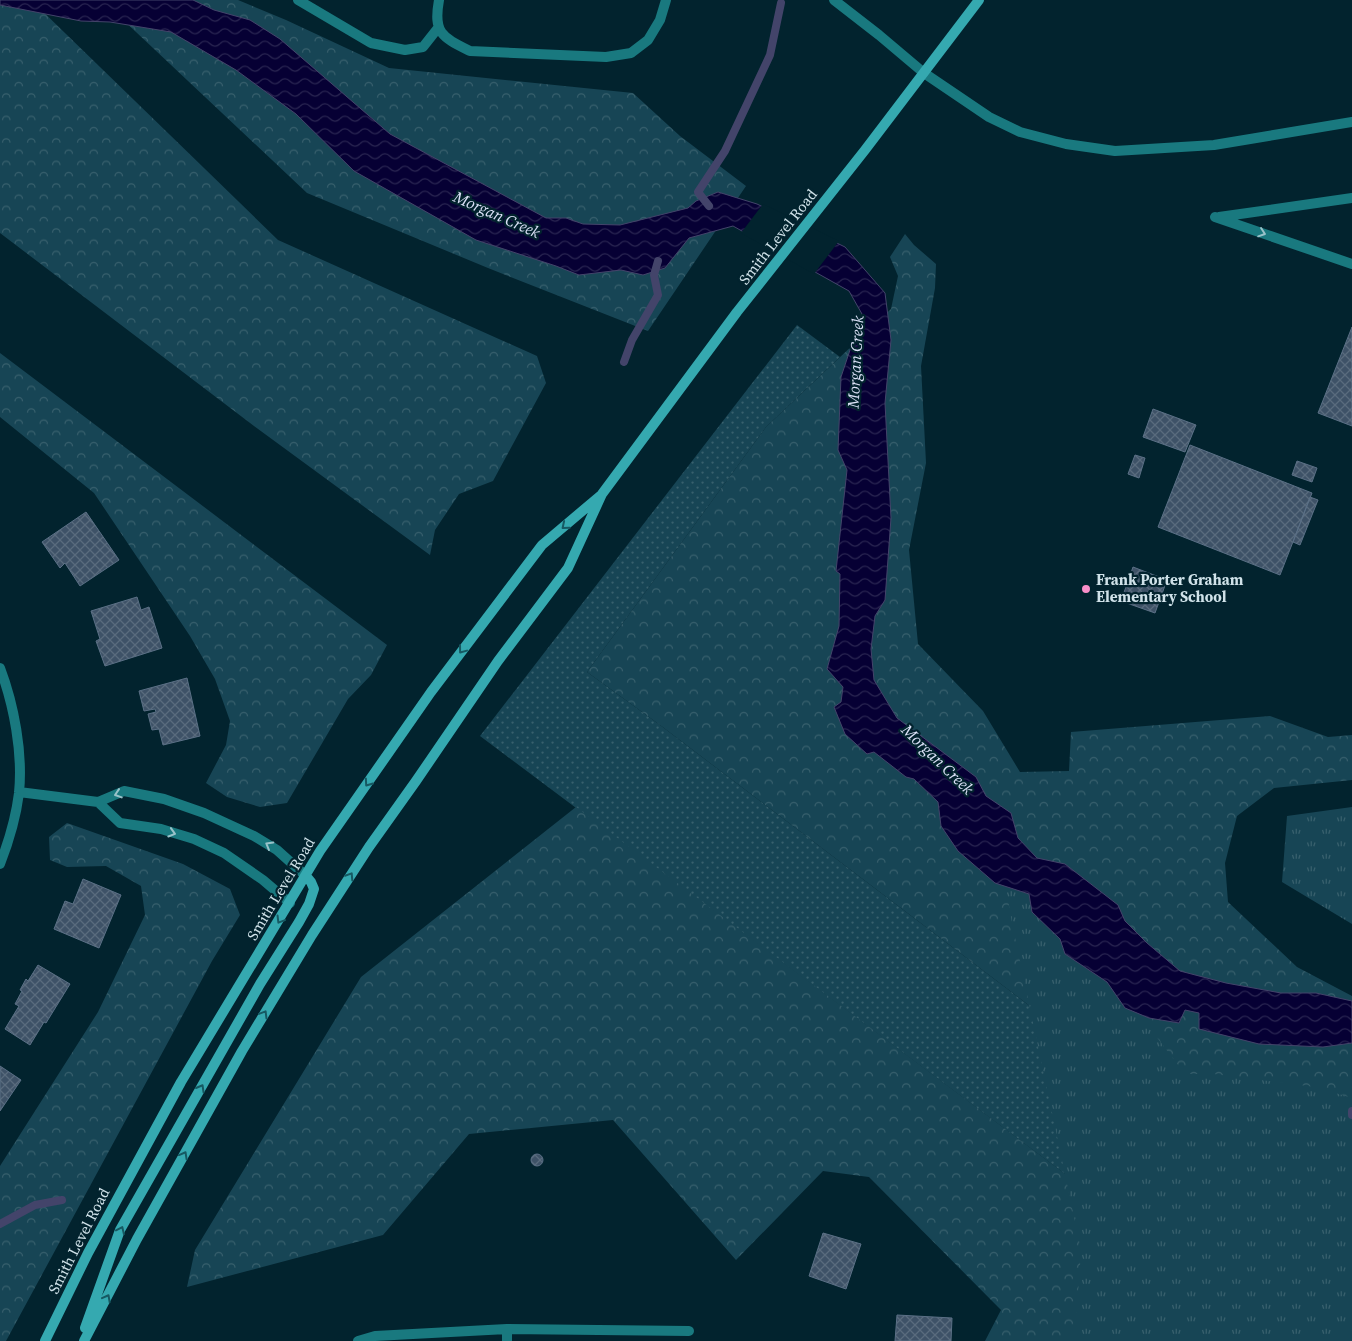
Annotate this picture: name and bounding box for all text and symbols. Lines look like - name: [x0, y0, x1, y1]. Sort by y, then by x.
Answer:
- street label: Smith Level Road: [734, 184, 822, 289]
- water label: Morgan Creek: [449, 185, 544, 243]
- one-way arrow: [1257, 227, 1265, 237]
- water label: Morgan Creek: [842, 315, 868, 410]
- one-way arrow: [562, 520, 571, 528]
- place label: Frank Porter Graham Elementary School: [1096, 569, 1244, 607]
- marker: Frank Porter Graham Elementary School: [1080, 583, 1092, 595]
- one-way arrow: [459, 644, 468, 654]
- water label: Morgan Creek: [896, 718, 979, 799]
- one-way arrow: [365, 777, 374, 787]
- one-way arrow: [114, 789, 122, 799]
- one-way arrow: [168, 827, 176, 837]
- street label: Smith Level Road: [242, 833, 320, 944]
- one-way arrow: [265, 841, 274, 851]
- one-way arrow: [344, 872, 354, 881]
- one-way arrow: [277, 914, 286, 923]
- one-way arrow: [258, 1010, 268, 1019]
- one-way arrow: [194, 1084, 204, 1093]
- one-way arrow: [178, 1151, 188, 1160]
- street label: Smith Level Road: [43, 1184, 115, 1297]
- one-way arrow: [115, 1226, 126, 1235]
- one-way arrow: [101, 1294, 111, 1303]

